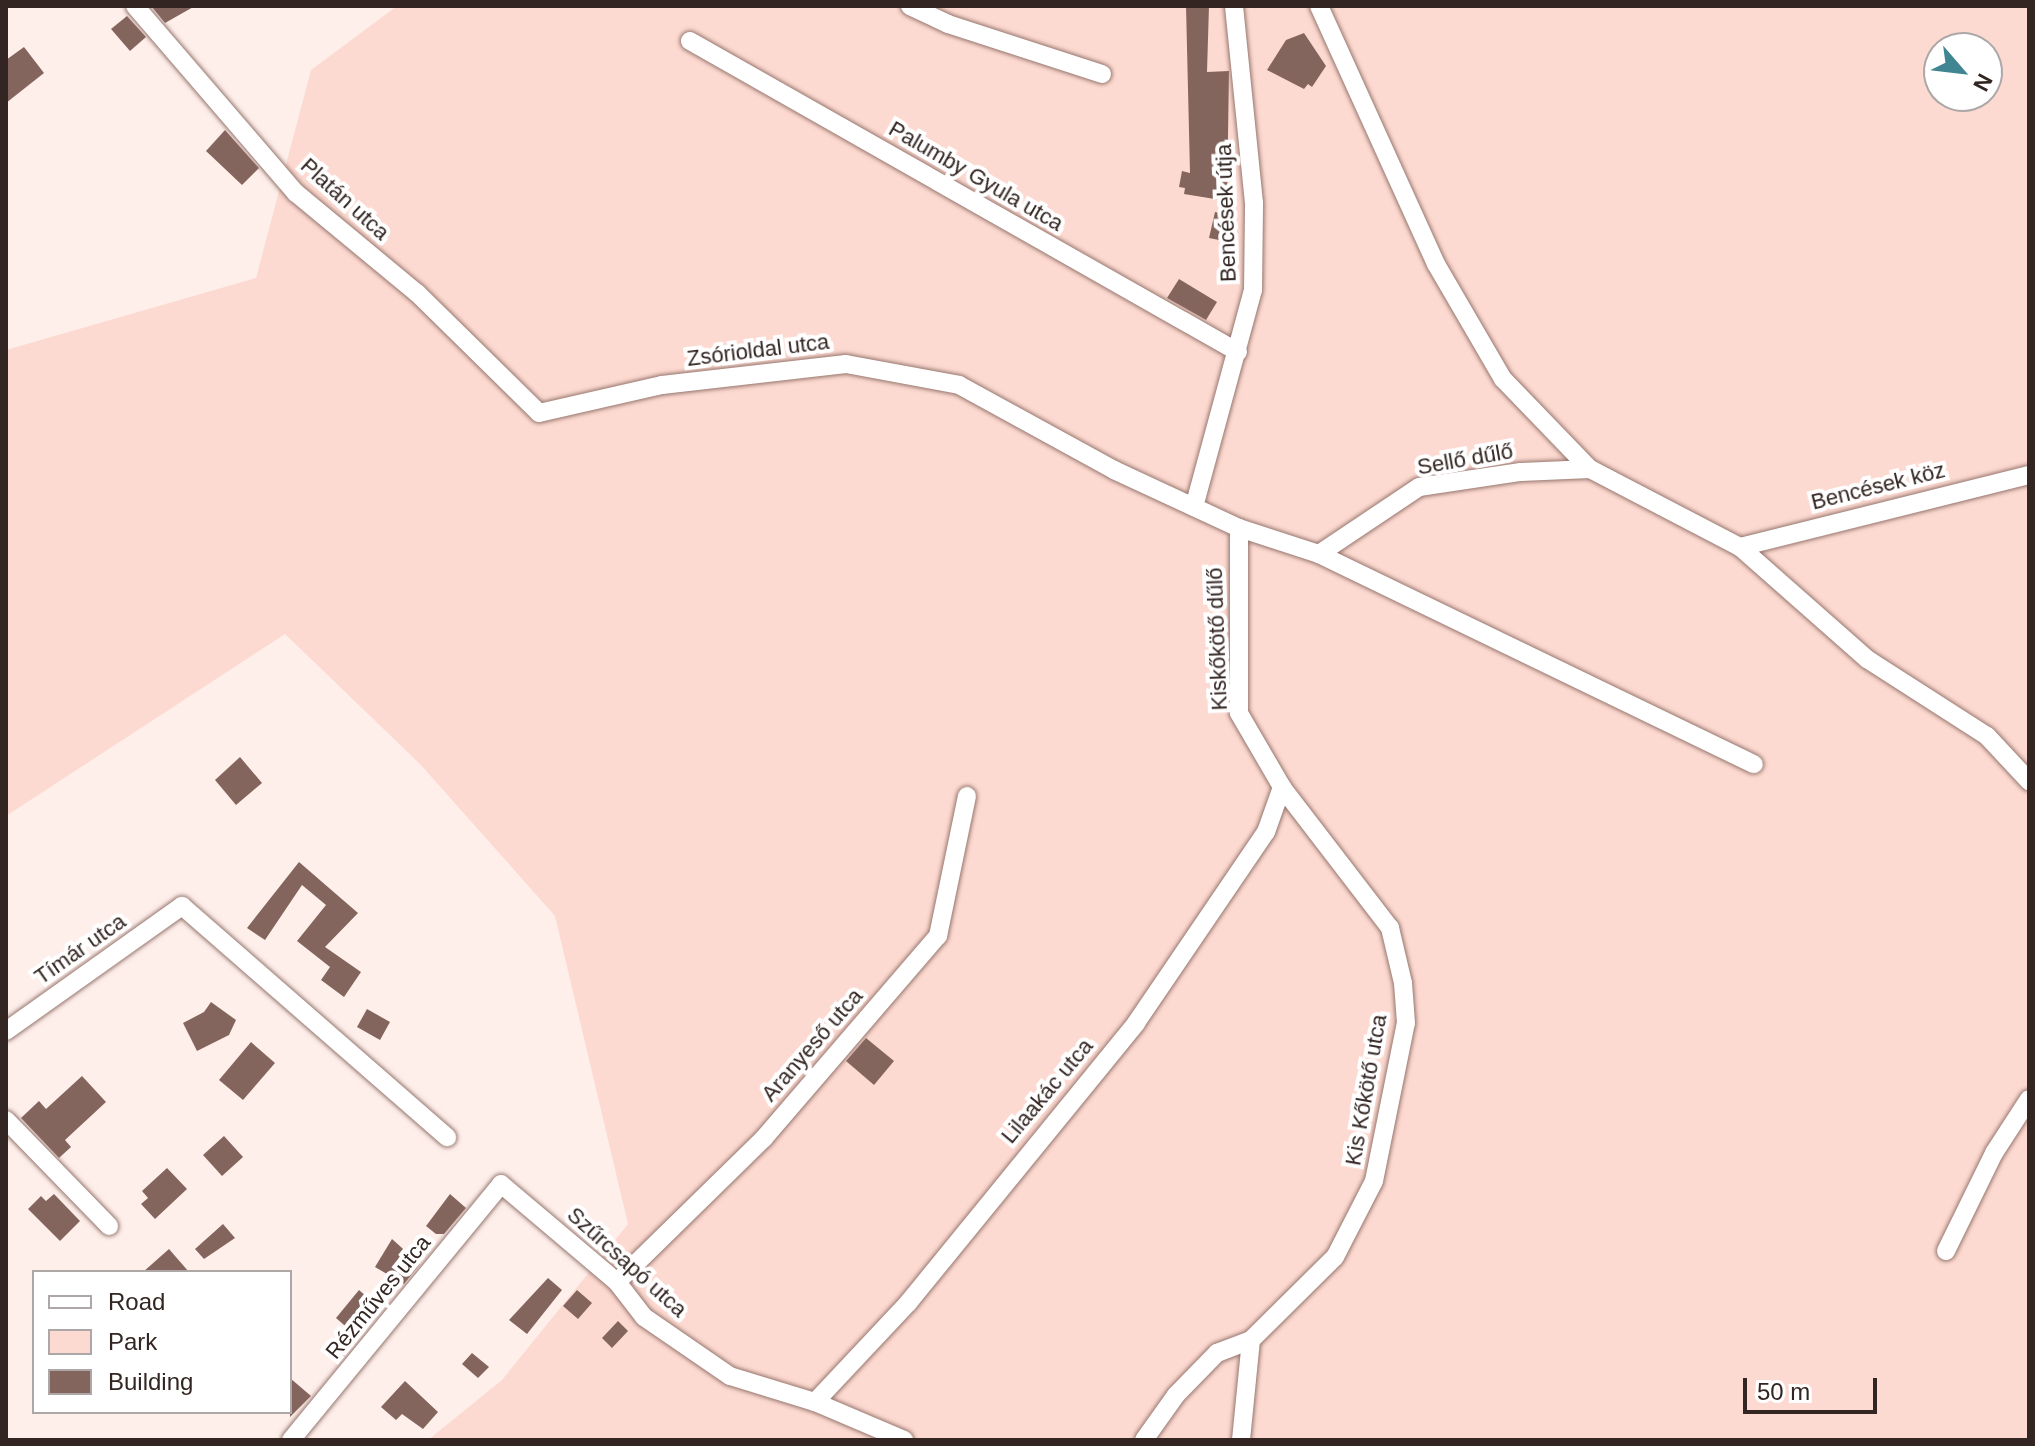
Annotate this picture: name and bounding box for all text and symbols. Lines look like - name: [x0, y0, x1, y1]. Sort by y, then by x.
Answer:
- north arrow: [1923, 32, 2003, 112]
- text: N: [1968, 70, 1998, 95]
- street label: Palumby Gyula utca: [884, 115, 1068, 237]
- street label: Bencések útja: [1210, 143, 1242, 283]
- street label: Platán utca: [295, 152, 395, 246]
- street label: Zsórioldal utca: [685, 328, 831, 372]
- street label: Sellő dűlő: [1415, 438, 1515, 480]
- street label: Bencések köz: [1808, 457, 1948, 515]
- street label: Kiskőkötő dűlő: [1201, 567, 1233, 711]
- street label: Tímár utca: [29, 908, 131, 990]
- street label: Aranyeső utca: [756, 983, 868, 1107]
- street label: Kis Kőkötő utca: [1340, 1012, 1392, 1168]
- street label: Lilaakác utca: [996, 1033, 1098, 1149]
- street label: Szűrcsapó utca: [562, 1201, 692, 1323]
- street label: Rézműves utca: [320, 1230, 436, 1364]
- legend: [32, 1270, 292, 1414]
- text: Road: [108, 1288, 165, 1315]
- text: Park: [108, 1328, 157, 1355]
- scale bar: [1747, 1362, 1881, 1412]
- text: Building: [108, 1368, 193, 1395]
- text: 50 m: [1757, 1378, 1810, 1405]

